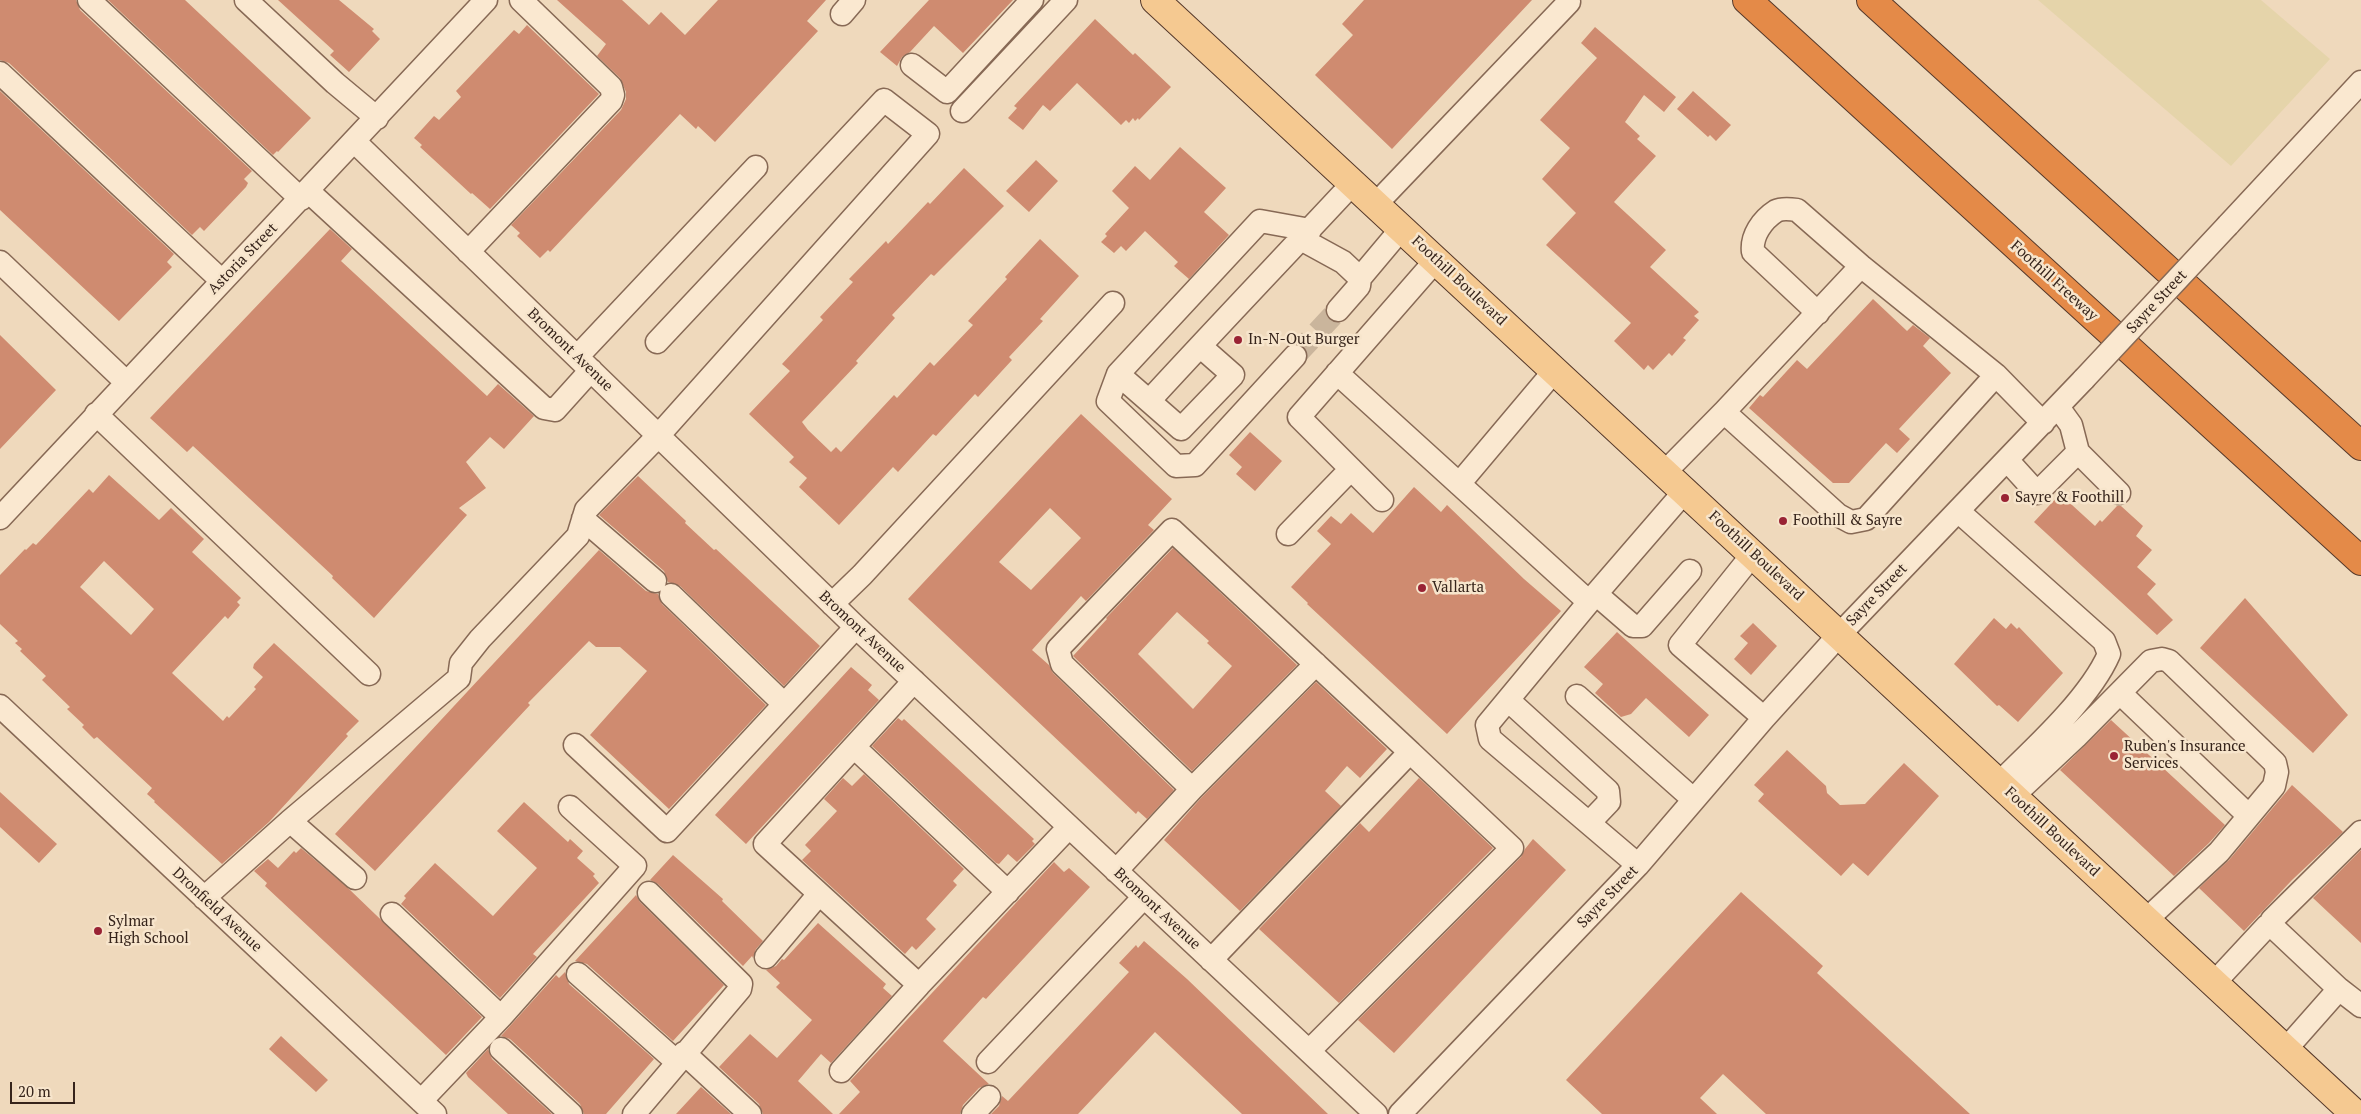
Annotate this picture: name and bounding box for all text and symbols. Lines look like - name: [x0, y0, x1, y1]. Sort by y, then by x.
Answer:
- street label: Astoria Street: [205, 220, 281, 298]
- street label: Foothill Boulevard: [1408, 232, 1510, 330]
- street label: Foothill Freeway: [2007, 237, 2101, 325]
- street label: Sayre Street: [2123, 267, 2191, 337]
- street label: Bromont Avenue: [524, 305, 616, 395]
- place label: In-N-Out Burger: [1248, 331, 1360, 349]
- marker: In-N-Out Burger: [1232, 334, 1244, 346]
- place label: Sayre & Foothill: [2015, 489, 2124, 507]
- marker: Sayre & Foothill: [1999, 492, 2011, 504]
- street label: Foothill Boulevard: [1705, 507, 1807, 605]
- place label: Foothill & Sayre: [1793, 512, 1902, 530]
- marker: Foothill & Sayre: [1777, 515, 1789, 527]
- street label: Sayre Street: [1843, 560, 1911, 630]
- place label: Vallarta: [1432, 579, 1484, 597]
- marker: Vallarta: [1416, 582, 1428, 594]
- street label: Bromont Avenue: [815, 587, 909, 677]
- place label: Ruben's Insurance Services: [2124, 738, 2246, 773]
- marker: Ruben's Insurance Services: [2108, 750, 2120, 762]
- street label: Foothill Boulevard: [2001, 783, 2103, 881]
- street label: Sayre Street: [1574, 862, 1642, 932]
- street label: Dronfield Avenue: [169, 864, 265, 956]
- street label: Bromont Avenue: [1110, 864, 1204, 954]
- place label: Sylmar High School: [108, 913, 189, 948]
- marker: Sylmar High School: [92, 925, 104, 937]
- scale bar: [12, 1072, 78, 1104]
- text: 20 m: [18, 1081, 51, 1101]

